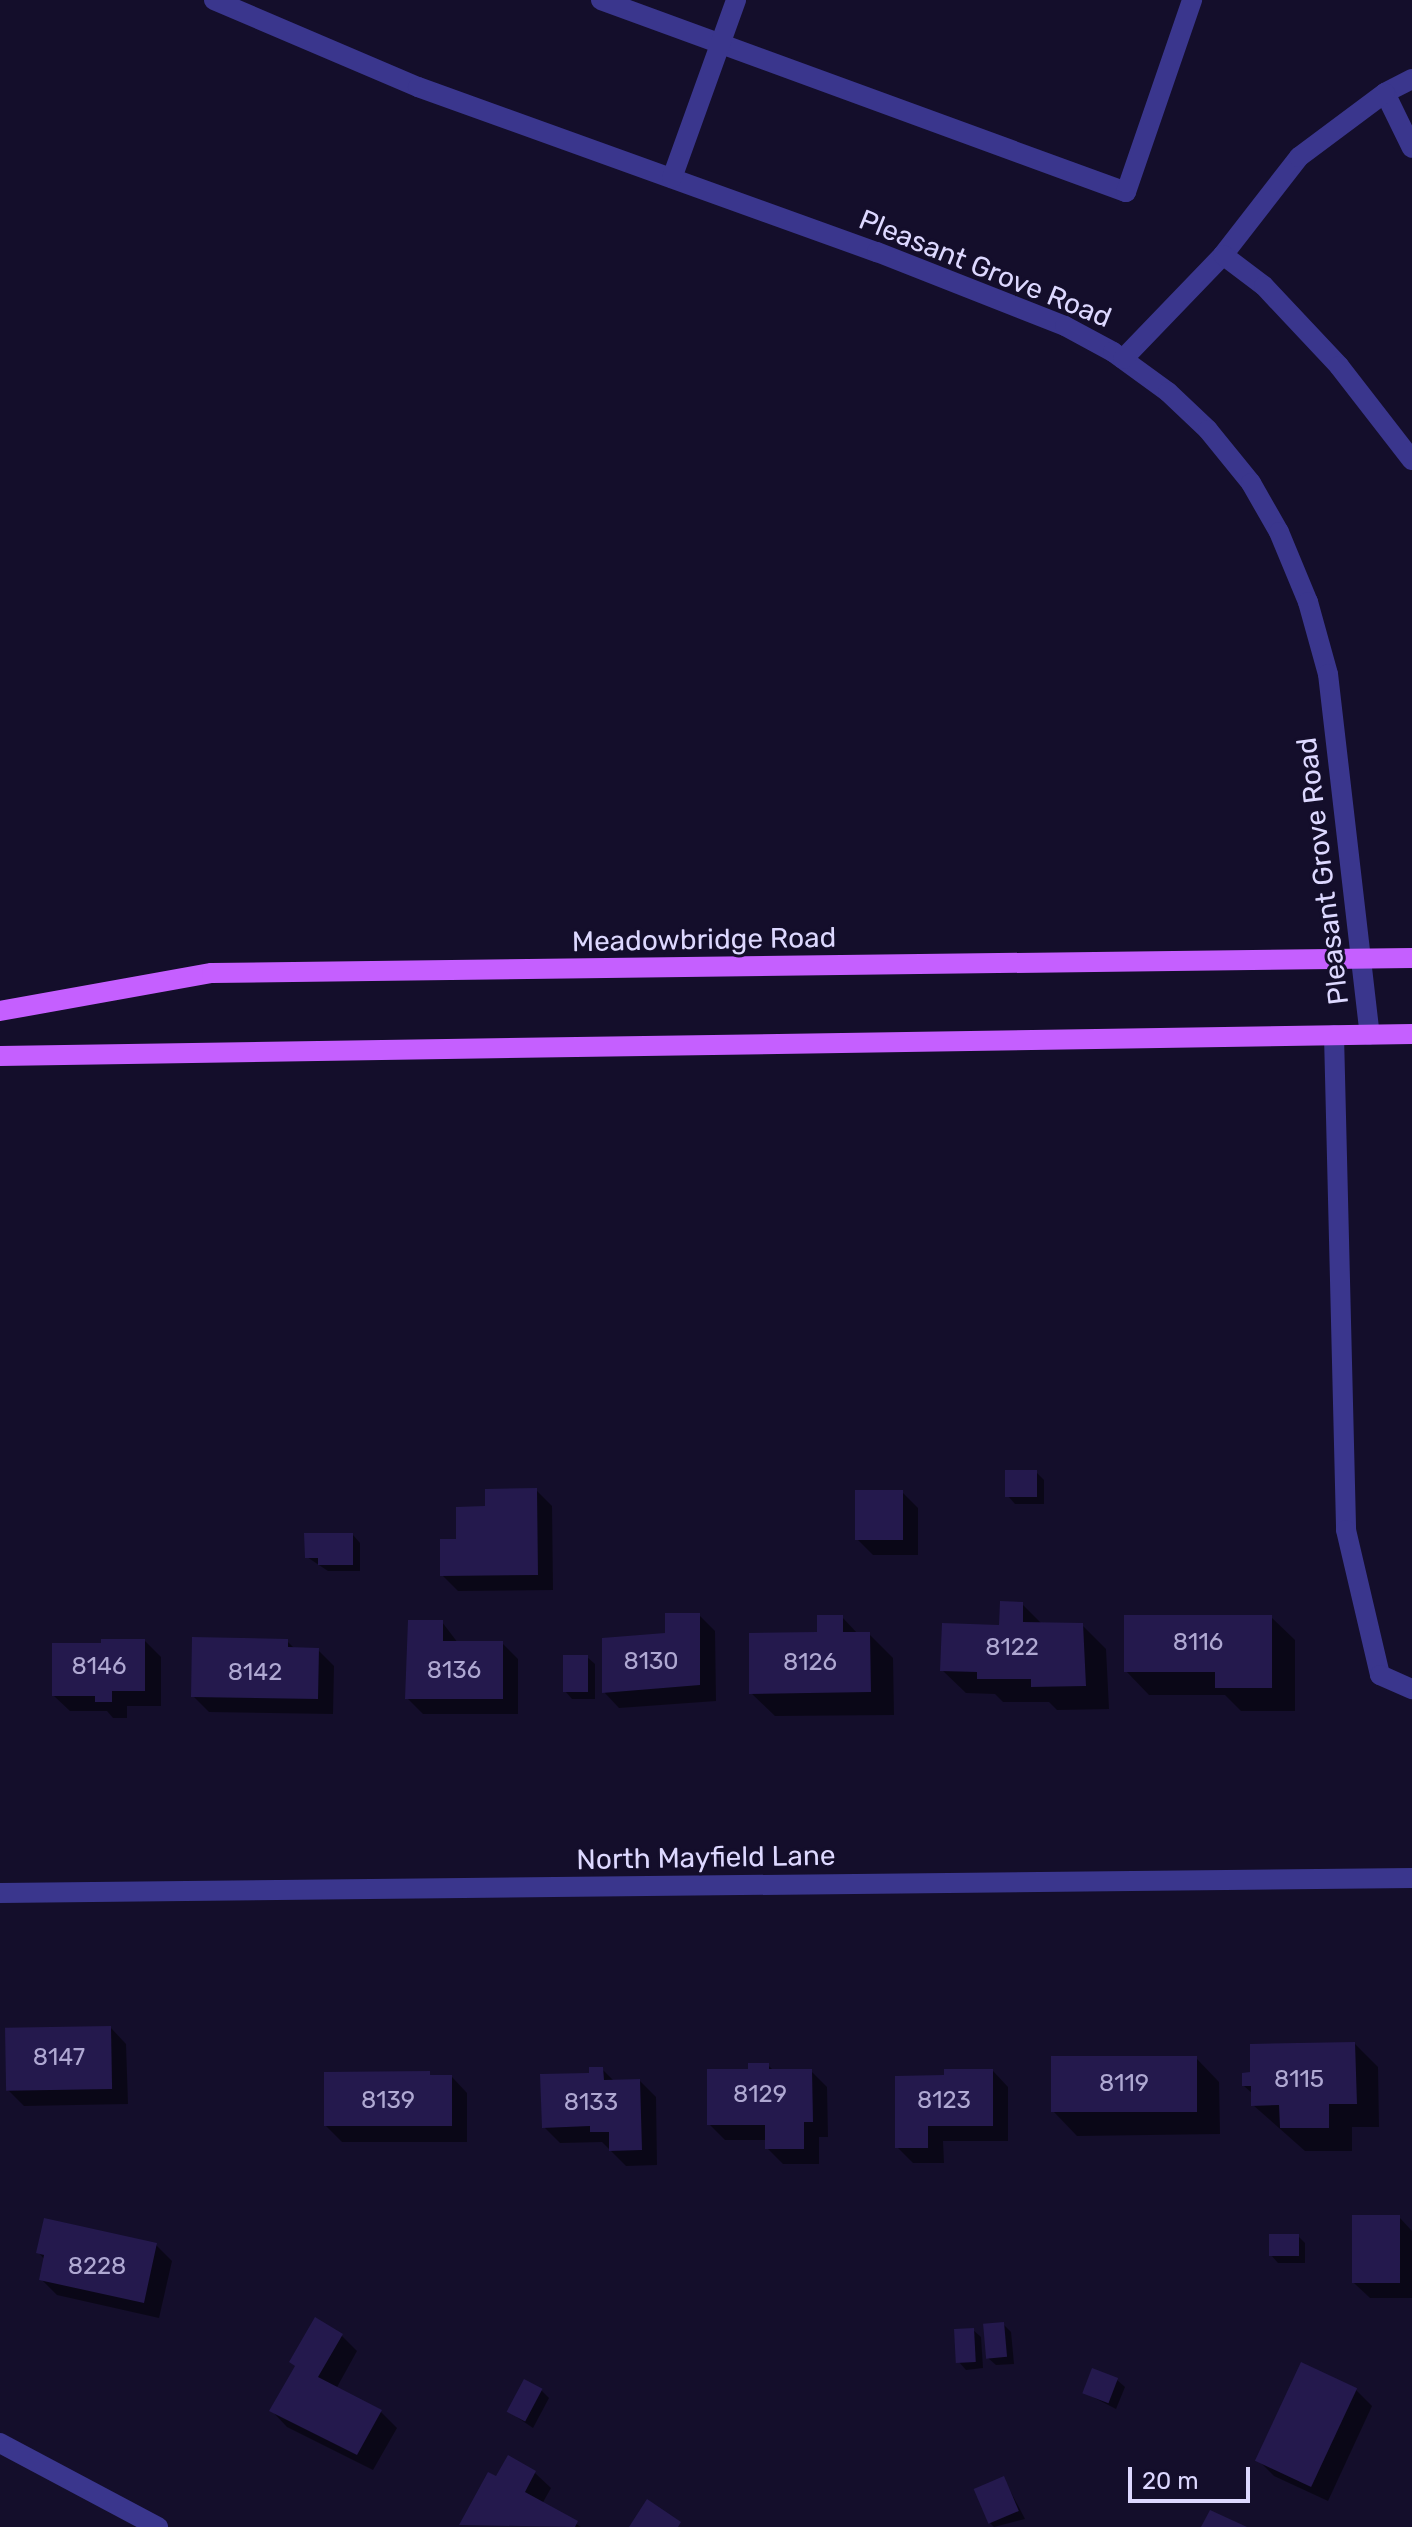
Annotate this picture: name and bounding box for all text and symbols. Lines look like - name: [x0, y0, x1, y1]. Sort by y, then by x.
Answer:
- street label: Pleasant Grove Road: [854, 203, 1116, 335]
- street label: Pleasant Grove Road: [1290, 735, 1356, 1007]
- street label: Meadowbridge Road: [571, 921, 837, 959]
- house number: 8116: [1173, 1629, 1223, 1657]
- house number: 8122: [985, 1634, 1039, 1662]
- house number: 8130: [623, 1648, 679, 1676]
- house number: 8126: [783, 1649, 837, 1677]
- house number: 8146: [72, 1653, 126, 1681]
- house number: 8136: [427, 1657, 481, 1685]
- house number: 8142: [228, 1659, 282, 1687]
- street label: North Mayfield Lane: [576, 1839, 836, 1877]
- house number: 8147: [33, 2044, 85, 2072]
- house number: 8115: [1274, 2066, 1324, 2094]
- house number: 8119: [1099, 2070, 1149, 2098]
- house number: 8129: [733, 2081, 787, 2109]
- house number: 8139: [361, 2087, 415, 2115]
- house number: 8123: [917, 2087, 971, 2115]
- house number: 8133: [564, 2089, 618, 2117]
- house number: 8228: [68, 2253, 126, 2281]
- scale bar: [1132, 2451, 1254, 2501]
- text: 20 m: [1142, 2467, 1199, 2495]

